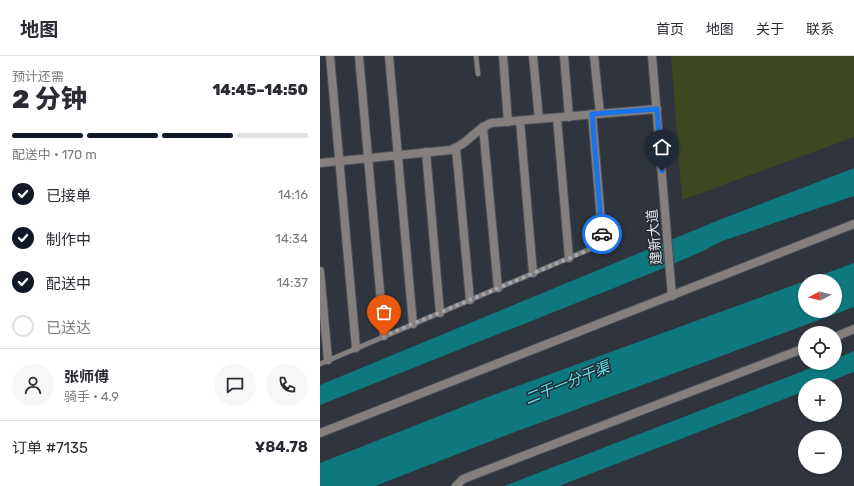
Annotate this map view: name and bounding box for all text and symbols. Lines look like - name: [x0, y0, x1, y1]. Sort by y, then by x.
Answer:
- text: 地图: [20, 18, 58, 41]
- text: 首页: [656, 21, 684, 38]
- text: 地图: [706, 21, 734, 38]
- text: 关于: [756, 21, 784, 38]
- text: 联系: [806, 21, 834, 38]
- text: 预计还需: [12, 69, 64, 84]
- text: 14:45–14:50: [212, 81, 308, 99]
- text: 2 分钟: [12, 84, 87, 115]
- pin: [645, 130, 679, 171]
- icon: home: [651, 136, 673, 158]
- text: 配送中 · 170 m: [12, 147, 97, 162]
- icon: check: [12, 183, 34, 205]
- text: 已接单: [46, 187, 91, 205]
- text: 14:16: [278, 187, 308, 202]
- street label: 建新大道: [644, 208, 665, 266]
- courier: [582, 214, 622, 254]
- icon: car: [591, 223, 613, 245]
- icon: check: [12, 227, 34, 249]
- text: 制作中: [46, 231, 91, 249]
- text: 14:34: [275, 231, 308, 246]
- icon: check: [12, 271, 34, 293]
- north arrow: [798, 274, 842, 318]
- map controls: [798, 274, 842, 474]
- text: 配送中: [46, 275, 91, 293]
- text: 14:37: [277, 275, 308, 290]
- pin: [367, 295, 401, 336]
- icon: bag: [373, 301, 395, 323]
- text: 已送达: [46, 319, 91, 337]
- button: locate: [798, 326, 842, 370]
- water label: 二干一分干渠: [522, 357, 614, 408]
- button: person: [12, 364, 54, 406]
- button: chat: [214, 364, 256, 406]
- button: phone: [266, 364, 308, 406]
- text: 张师傅: [64, 368, 109, 386]
- button: +: [798, 378, 842, 422]
- text: 骑手 · 4.9: [64, 389, 119, 404]
- button: −: [798, 430, 842, 474]
- text: ¥84.78: [255, 438, 308, 456]
- text: 订单 #7135: [12, 439, 88, 457]

